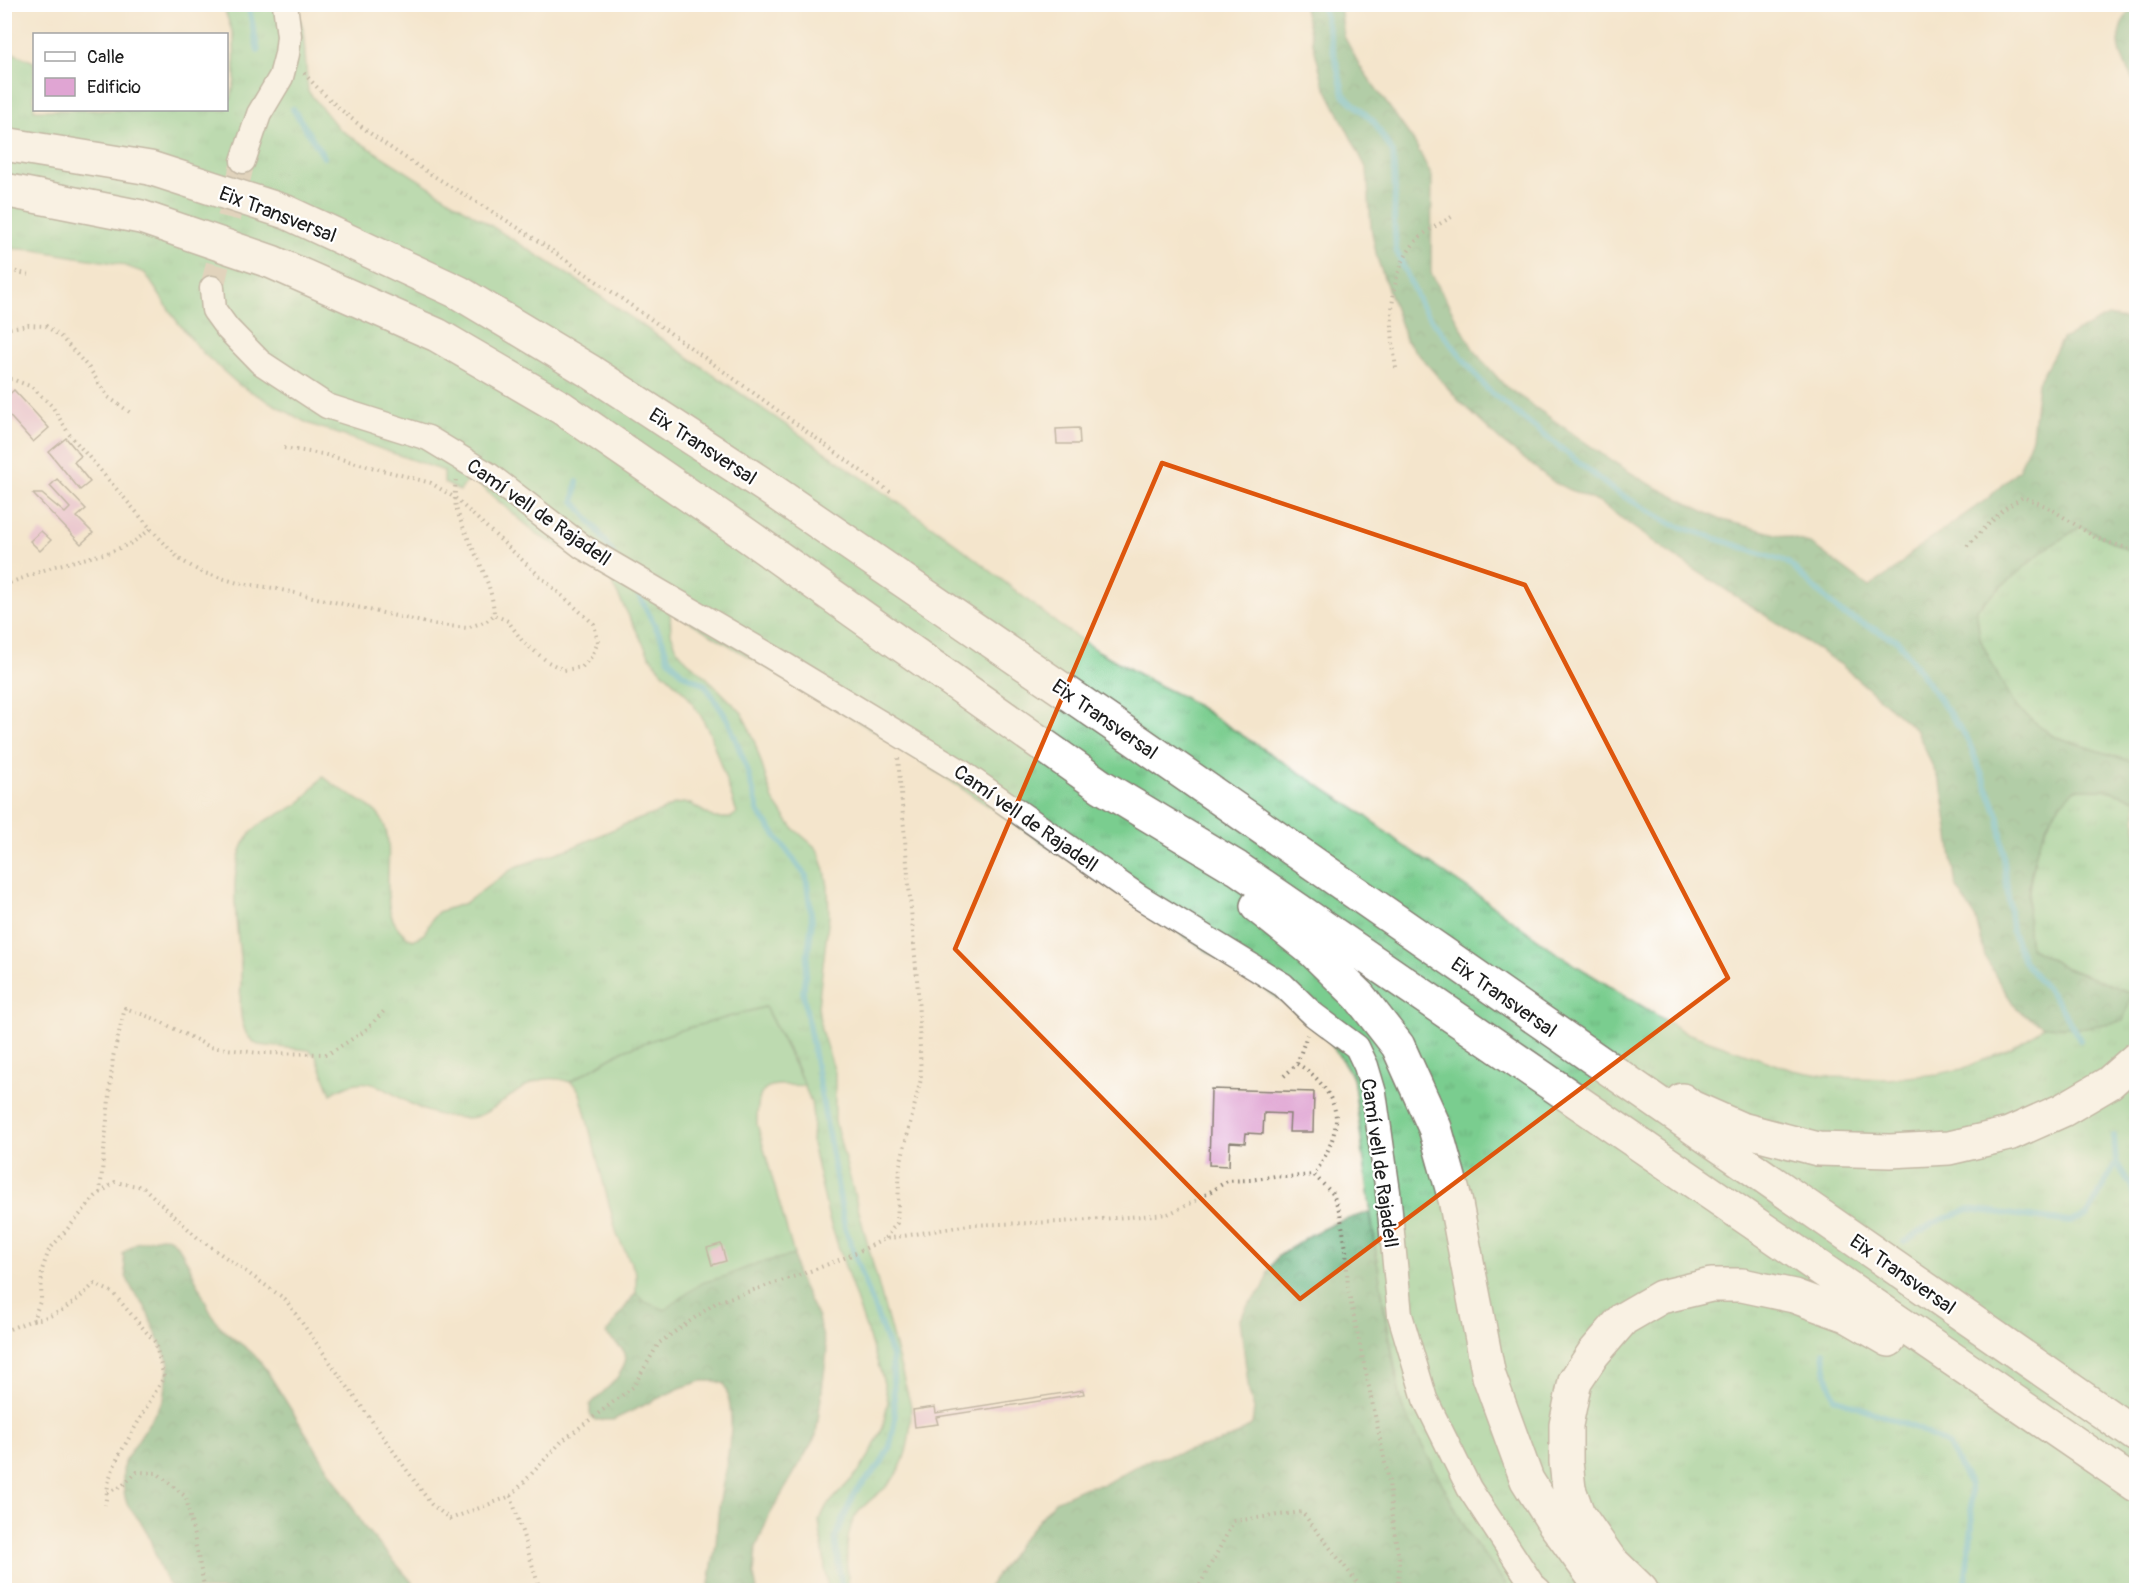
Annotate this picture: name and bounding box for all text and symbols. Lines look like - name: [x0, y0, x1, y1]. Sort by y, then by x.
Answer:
- legend: [33, 33, 228, 111]
- text: Calle: [87, 46, 124, 69]
- text: Edificio: [87, 76, 141, 99]
- street label: Eix Transversal: [216, 181, 340, 248]
- street label: Eix Transversal: [644, 402, 761, 491]
- street label: Camí vell de Rajadell: [462, 453, 616, 572]
- street label: Eix Transversal: [1047, 674, 1162, 765]
- street label: Camí vell de Rajadell: [949, 759, 1103, 878]
- street label: Eix Transversal: [1446, 952, 1561, 1043]
- street label: Camí vell de Rajadell: [1355, 1077, 1404, 1249]
- street label: Eix Transversal: [1845, 1229, 1960, 1320]

